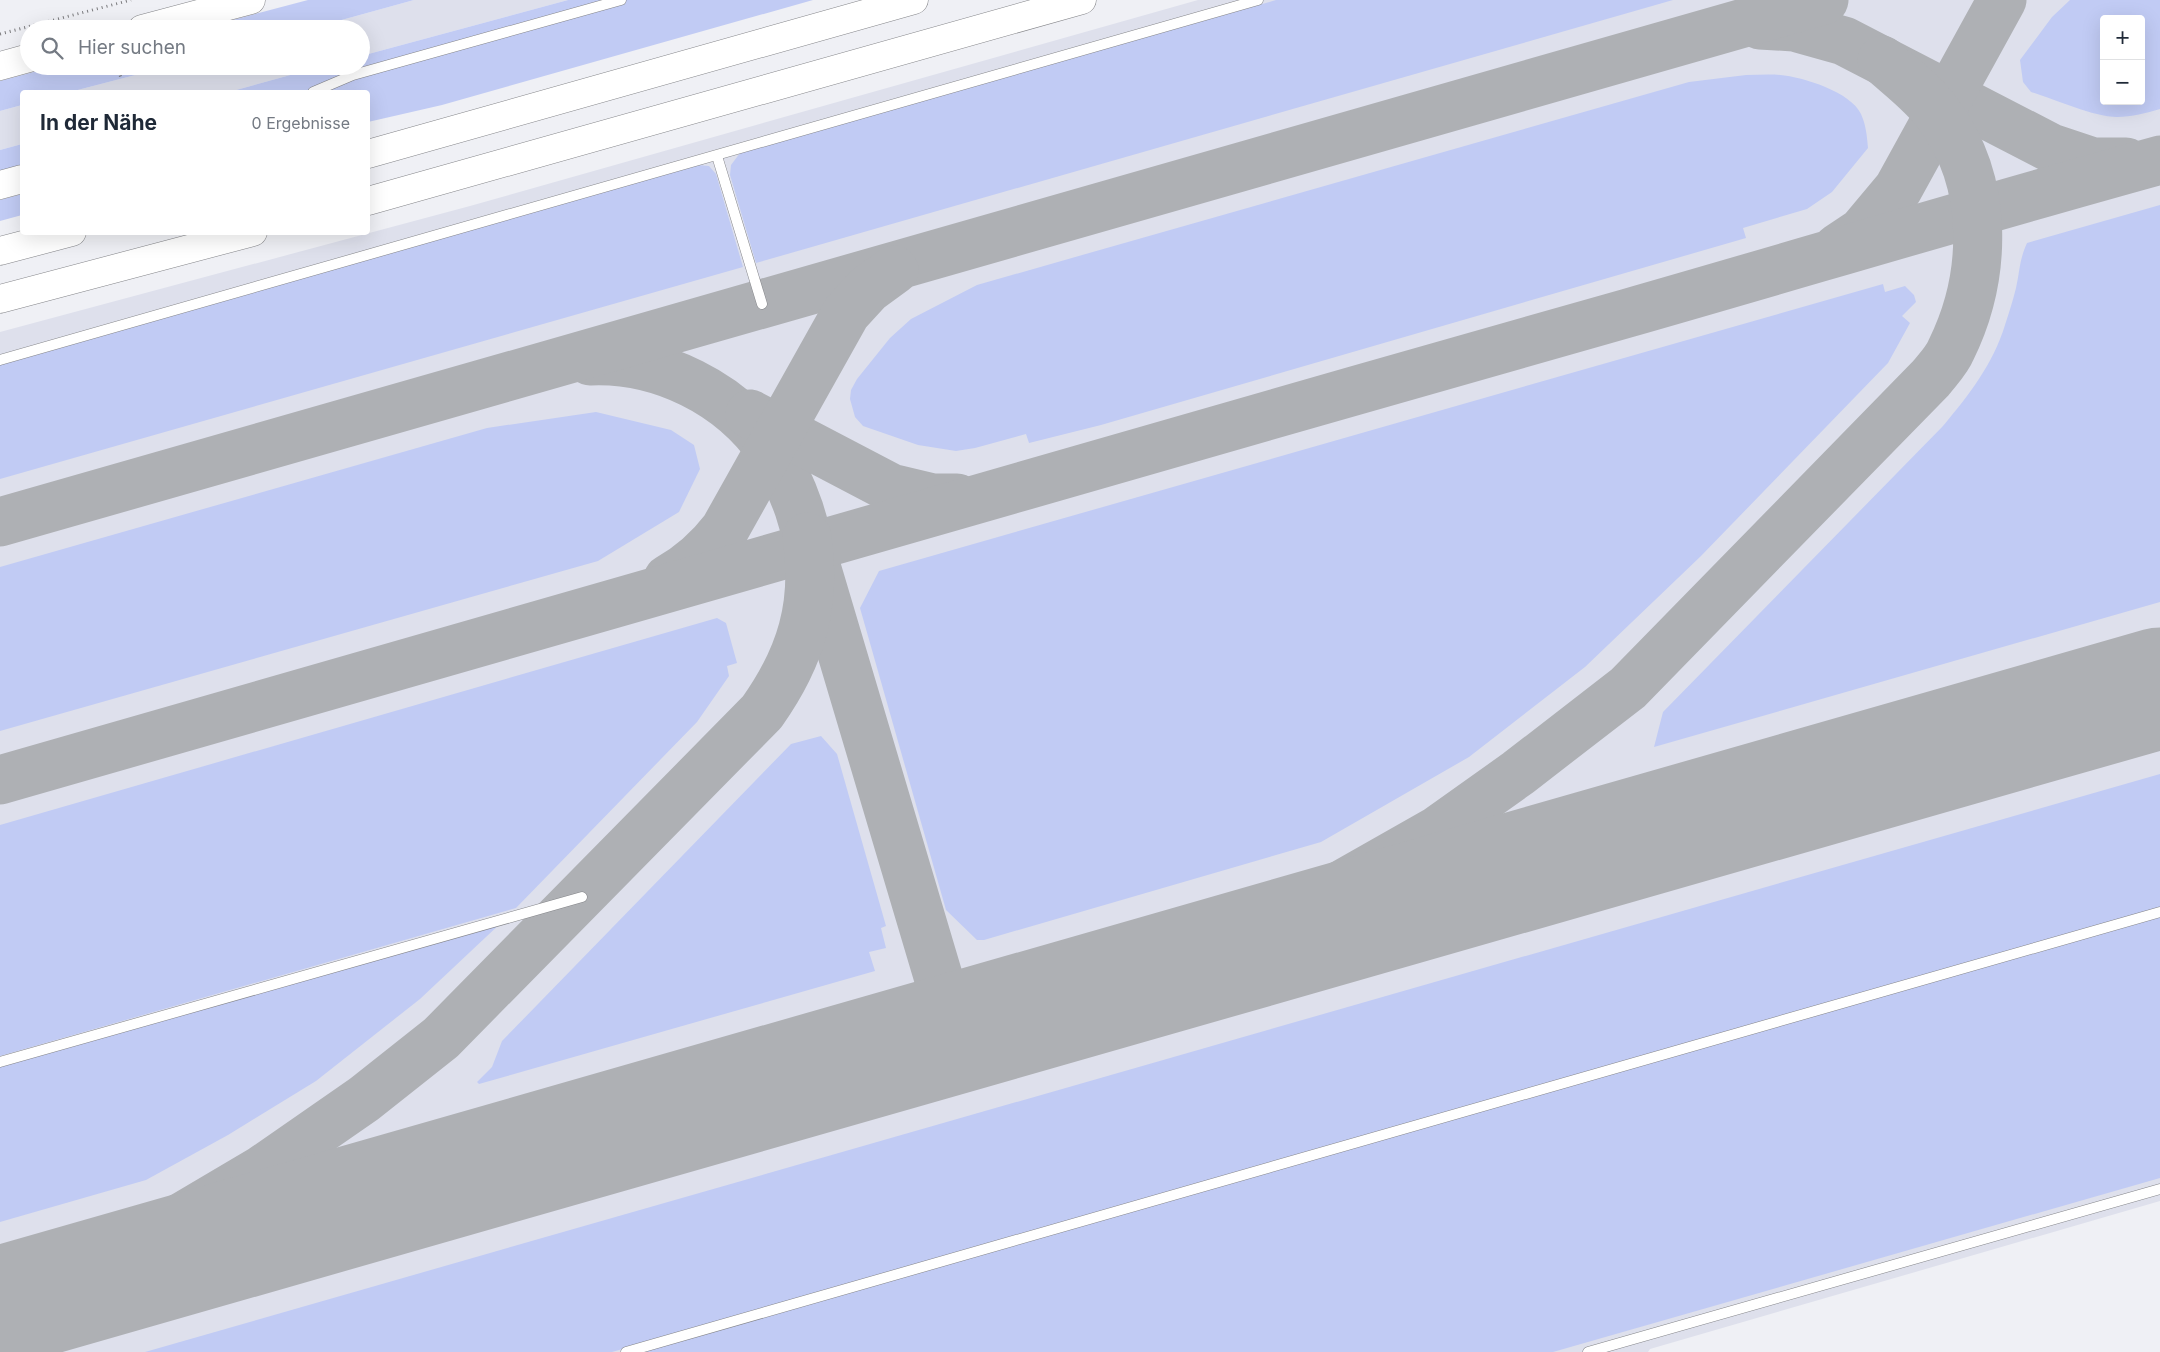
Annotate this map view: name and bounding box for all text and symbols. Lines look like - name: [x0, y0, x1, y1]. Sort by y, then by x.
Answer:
- map controls: [2100, 15, 2145, 105]
- button: +: [2100, 15, 2145, 60]
- search box: [20, 20, 370, 75]
- icon: search: [38, 34, 66, 62]
- text: Hier suchen: [78, 36, 186, 59]
- button: −: [2100, 60, 2145, 105]
- text: In der Nähe: [40, 110, 157, 135]
- text: 0 Ergebnisse: [252, 113, 350, 133]

